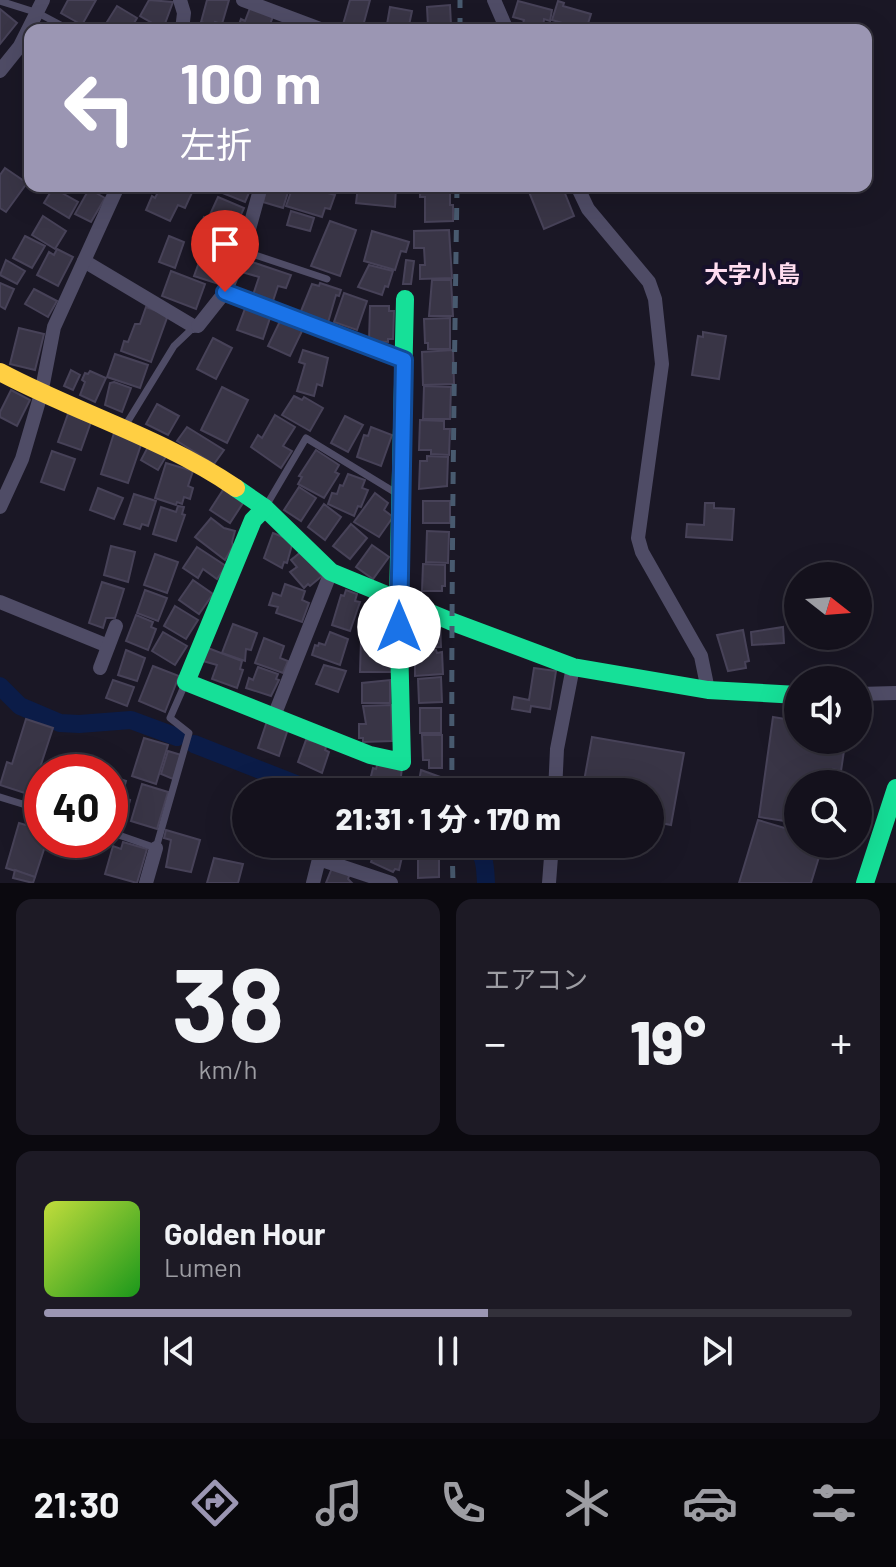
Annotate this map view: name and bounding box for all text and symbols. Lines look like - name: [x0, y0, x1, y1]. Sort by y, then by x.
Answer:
- text: 100 m: [180, 48, 322, 115]
- icon: left: [48, 56, 152, 160]
- text: 左折: [180, 122, 252, 165]
- pin: [191, 210, 259, 292]
- icon: arrive: [203, 222, 247, 266]
- district label: 大字小島: [704, 259, 800, 288]
- north arrow: [784, 562, 872, 650]
- map controls: [784, 562, 872, 858]
- position arrow: [357, 585, 441, 669]
- button: sound: [784, 666, 872, 754]
- speed limit sign: 40: [24, 754, 128, 858]
- button: search: [784, 770, 872, 858]
- text: 21:31 · 1 分 · 170 m: [335, 800, 561, 836]
- text: 38: [172, 938, 284, 1063]
- text: エアコン: [484, 963, 588, 994]
- text: 19°: [630, 1005, 706, 1077]
- text: −: [484, 1015, 506, 1068]
- text: +: [830, 1015, 852, 1068]
- text: km/h: [199, 1053, 257, 1084]
- text: Golden Hour: [164, 1215, 326, 1251]
- text: Lumen: [164, 1251, 242, 1282]
- icon: previous: [157, 1329, 201, 1373]
- icon: pause: [426, 1329, 470, 1373]
- icon: next: [695, 1329, 739, 1373]
- icon: directions: [187, 1475, 243, 1531]
- icon: music: [311, 1475, 367, 1531]
- icon: phone: [435, 1475, 491, 1531]
- icon: climate: [559, 1475, 615, 1531]
- icon: car: [682, 1475, 738, 1531]
- icon: filters: [806, 1475, 862, 1531]
- text: 21:30: [34, 1482, 120, 1525]

